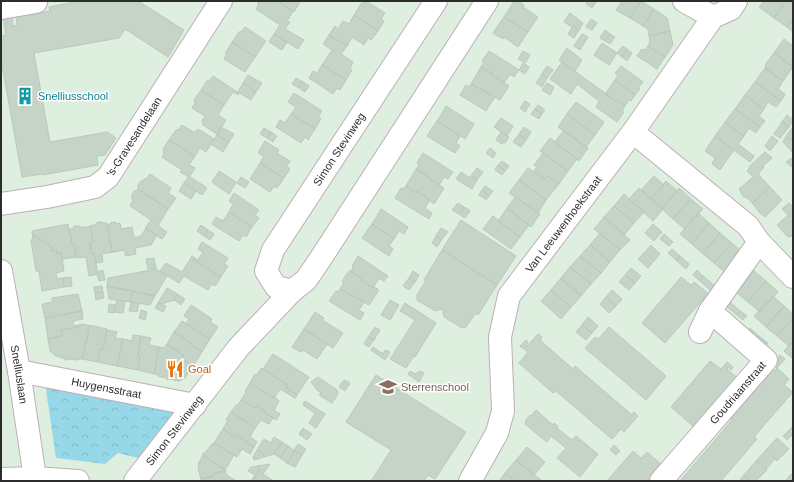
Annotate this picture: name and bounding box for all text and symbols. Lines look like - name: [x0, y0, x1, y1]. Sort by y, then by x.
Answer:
- building icon: Snelliusschool: [15, 86, 35, 106]
- place label: Snelliusschool: [38, 90, 108, 102]
- street label: 's-Gravesandelaan: [104, 95, 164, 179]
- street label: Simon Stevinweg: [311, 110, 367, 188]
- street label: Van Leeuwenhoekstraat: [523, 173, 604, 275]
- street label: Snelliuslaan: [8, 344, 30, 405]
- restaurant icon: Goal: [165, 359, 185, 379]
- street label: Goudriaanstraat: [707, 359, 768, 426]
- place label: Goal: [188, 363, 211, 375]
- street label: Huygensstraat: [70, 375, 142, 401]
- school or university icon: Sterrenschool: [378, 377, 398, 397]
- place label: Sterrenschool: [401, 381, 469, 393]
- street label: Simon Stevinweg: [143, 393, 205, 468]

